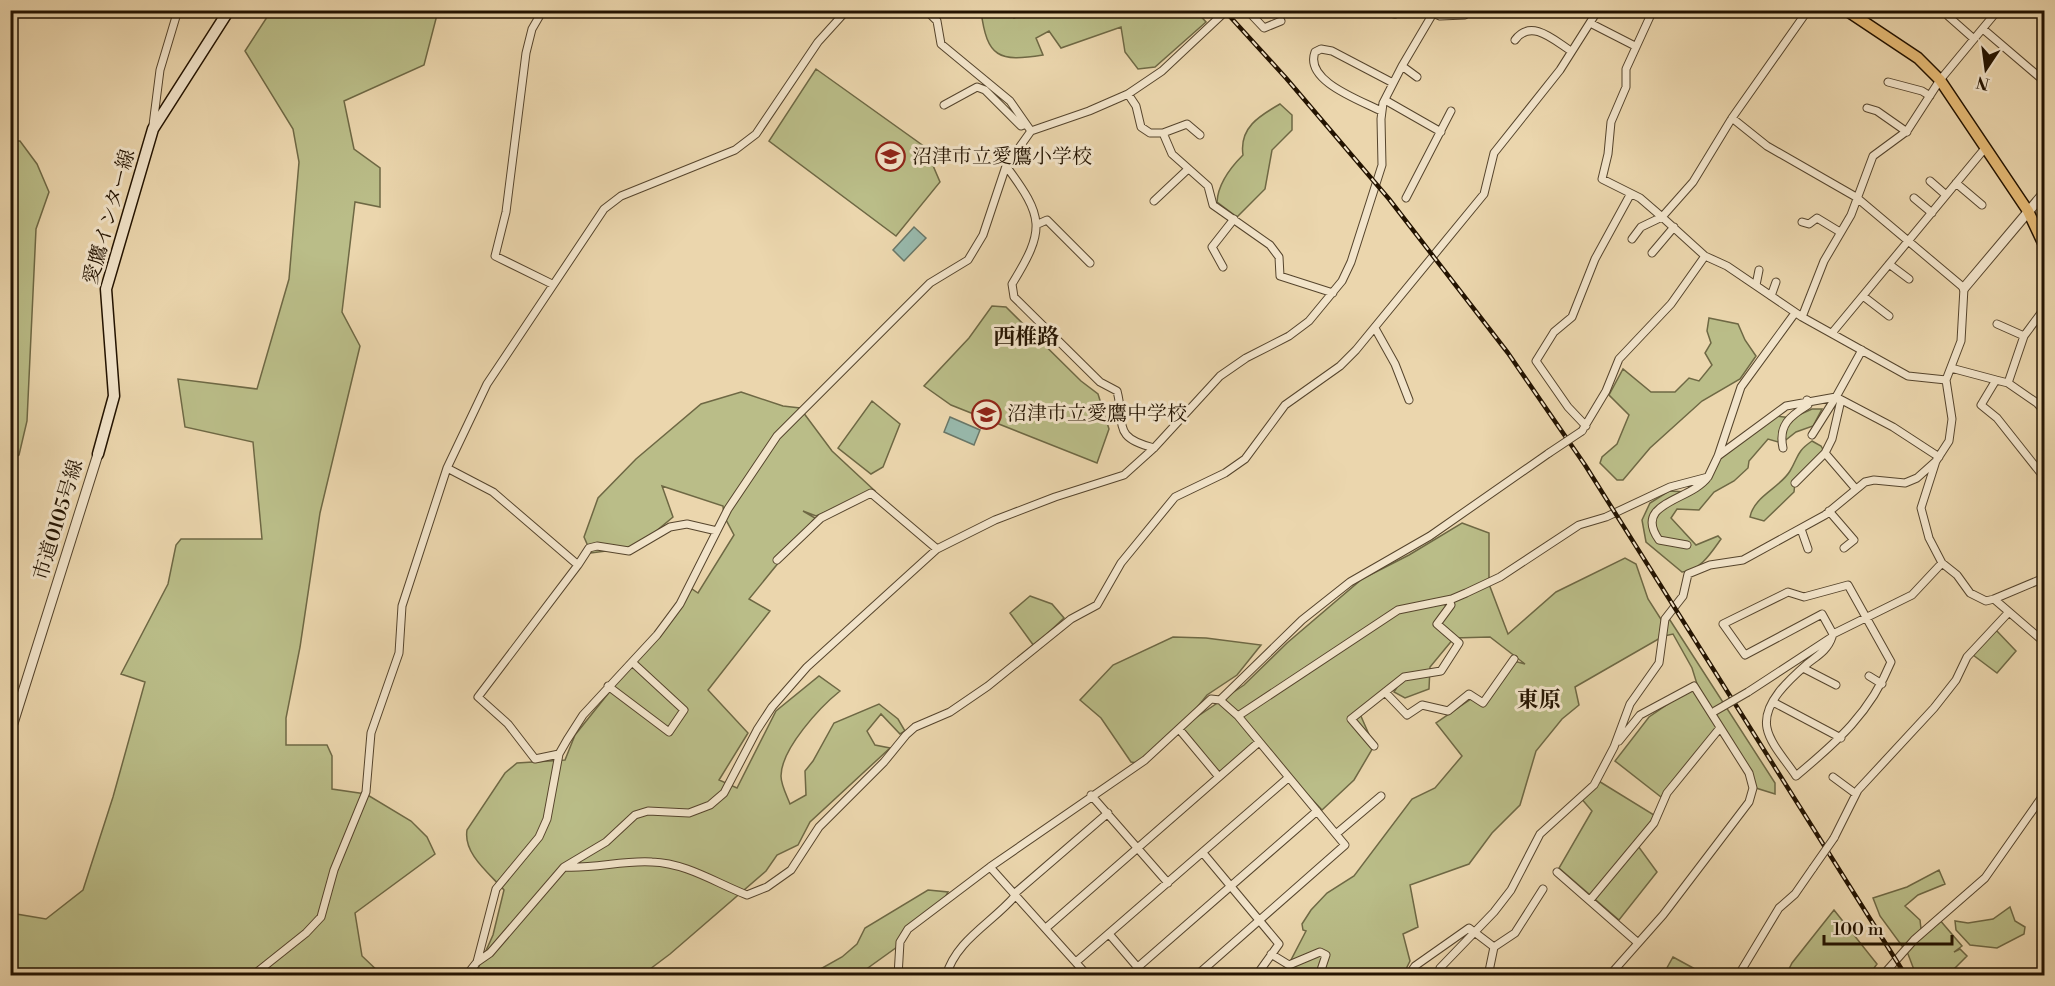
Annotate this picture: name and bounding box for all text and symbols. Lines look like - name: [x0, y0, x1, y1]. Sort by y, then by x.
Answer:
- north arrow: [1956, 39, 2016, 99]
- text: N: [1974, 71, 1991, 94]
- school or university icon: 沼津市立愛鷹小学校: [875, 141, 907, 173]
- place label: 沼津市立愛鷹小学校: [912, 145, 1092, 170]
- street label: 愛鷹インター線: [79, 147, 141, 287]
- district label: 西椎路: [993, 324, 1059, 351]
- school or university icon: 沼津市立愛鷹中学校: [970, 398, 1002, 430]
- place label: 沼津市立愛鷹中学校: [1007, 402, 1187, 427]
- street label: 市道0105号線: [29, 457, 89, 583]
- district label: 東原: [1517, 687, 1561, 714]
- scale bar: [1824, 908, 1952, 946]
- text: 100 m: [1833, 918, 1884, 941]

